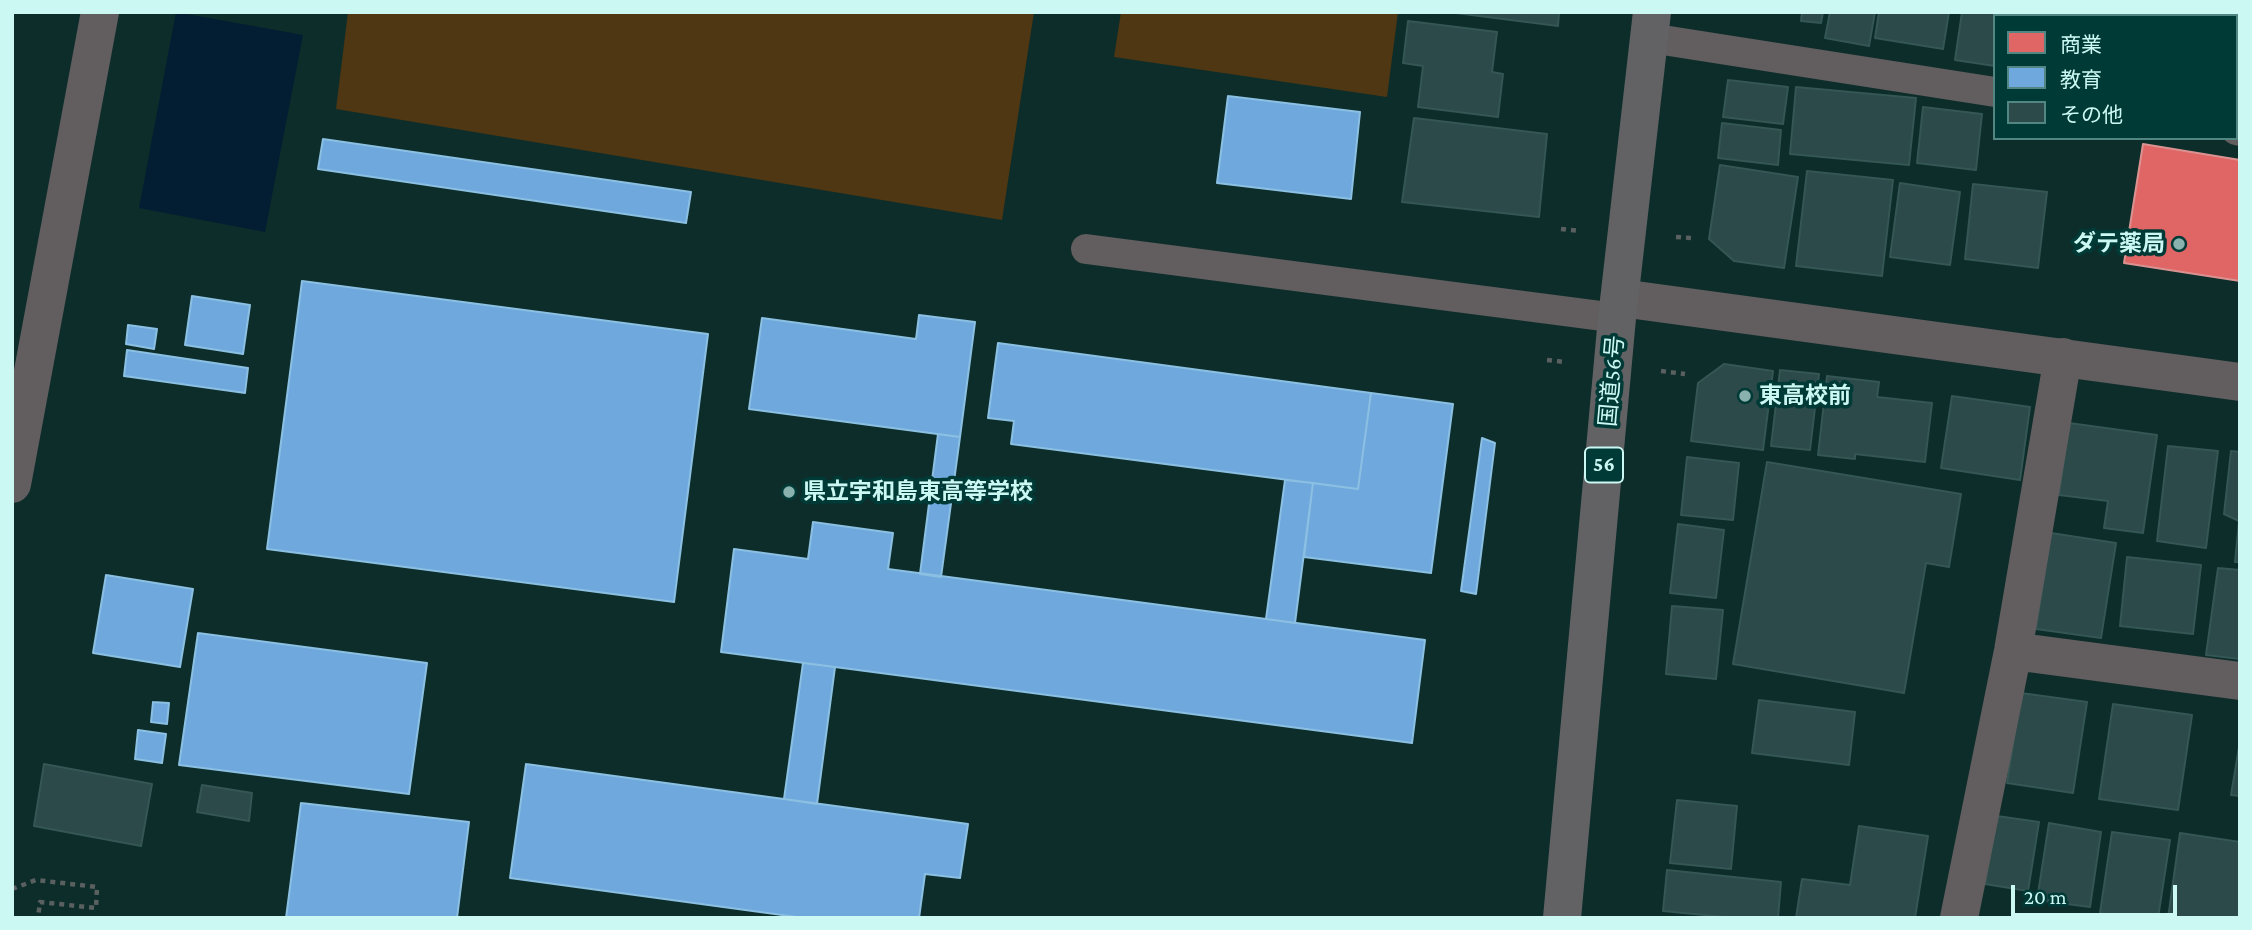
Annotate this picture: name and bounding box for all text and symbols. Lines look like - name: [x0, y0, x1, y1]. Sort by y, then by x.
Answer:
- legend: [1993, 14, 2238, 140]
- text: 商業: [2060, 33, 2102, 57]
- text: 教育: [2060, 68, 2102, 92]
- text: その他: [2060, 103, 2123, 127]
- place label: ダテ薬局: [2073, 230, 2165, 258]
- marker: ダテ薬局: [2171, 236, 2187, 252]
- street label: 国道56号: [1594, 334, 1630, 428]
- place label: 東高校前: [1759, 382, 1851, 410]
- marker: 東高校前: [1737, 388, 1753, 404]
- road number: 56: [1585, 448, 1623, 482]
- place label: 県立宇和島東高等学校: [803, 478, 1033, 506]
- marker: 県立宇和島東高等学校: [781, 484, 797, 500]
- scale bar: [2014, 870, 2180, 914]
- text: 20 m: [2024, 885, 2067, 909]

